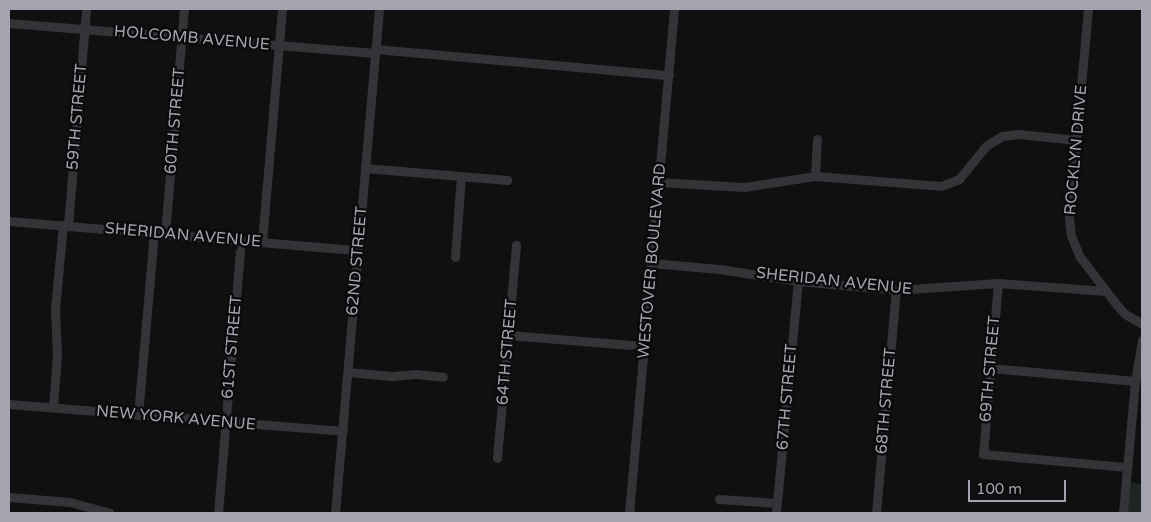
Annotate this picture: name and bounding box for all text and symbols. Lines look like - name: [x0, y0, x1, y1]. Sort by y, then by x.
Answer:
- street label: HOLCOMB AVENUE: [113, 22, 271, 54]
- street label: 59TH STREET: [63, 63, 91, 171]
- street label: 60TH STREET: [161, 67, 189, 175]
- street label: ROCKLYN DRIVE: [1061, 84, 1091, 216]
- street label: WESTOVER BOULEVARD: [634, 163, 670, 359]
- street label: 62ND STREET: [343, 206, 371, 316]
- street label: SHERIDAN AVENUE: [104, 219, 262, 251]
- street label: SHERIDAN AVENUE: [755, 263, 913, 299]
- street label: 61ST STREET: [218, 294, 246, 400]
- street label: 64TH STREET: [493, 298, 521, 406]
- street label: 69TH STREET: [976, 315, 1004, 423]
- street label: 67TH STREET: [773, 343, 801, 451]
- street label: 68TH STREET: [872, 347, 900, 455]
- street label: NEW YORK AVENUE: [95, 401, 257, 435]
- scale bar: [971, 470, 1068, 502]
- text: 100 m: [976, 480, 1022, 498]

